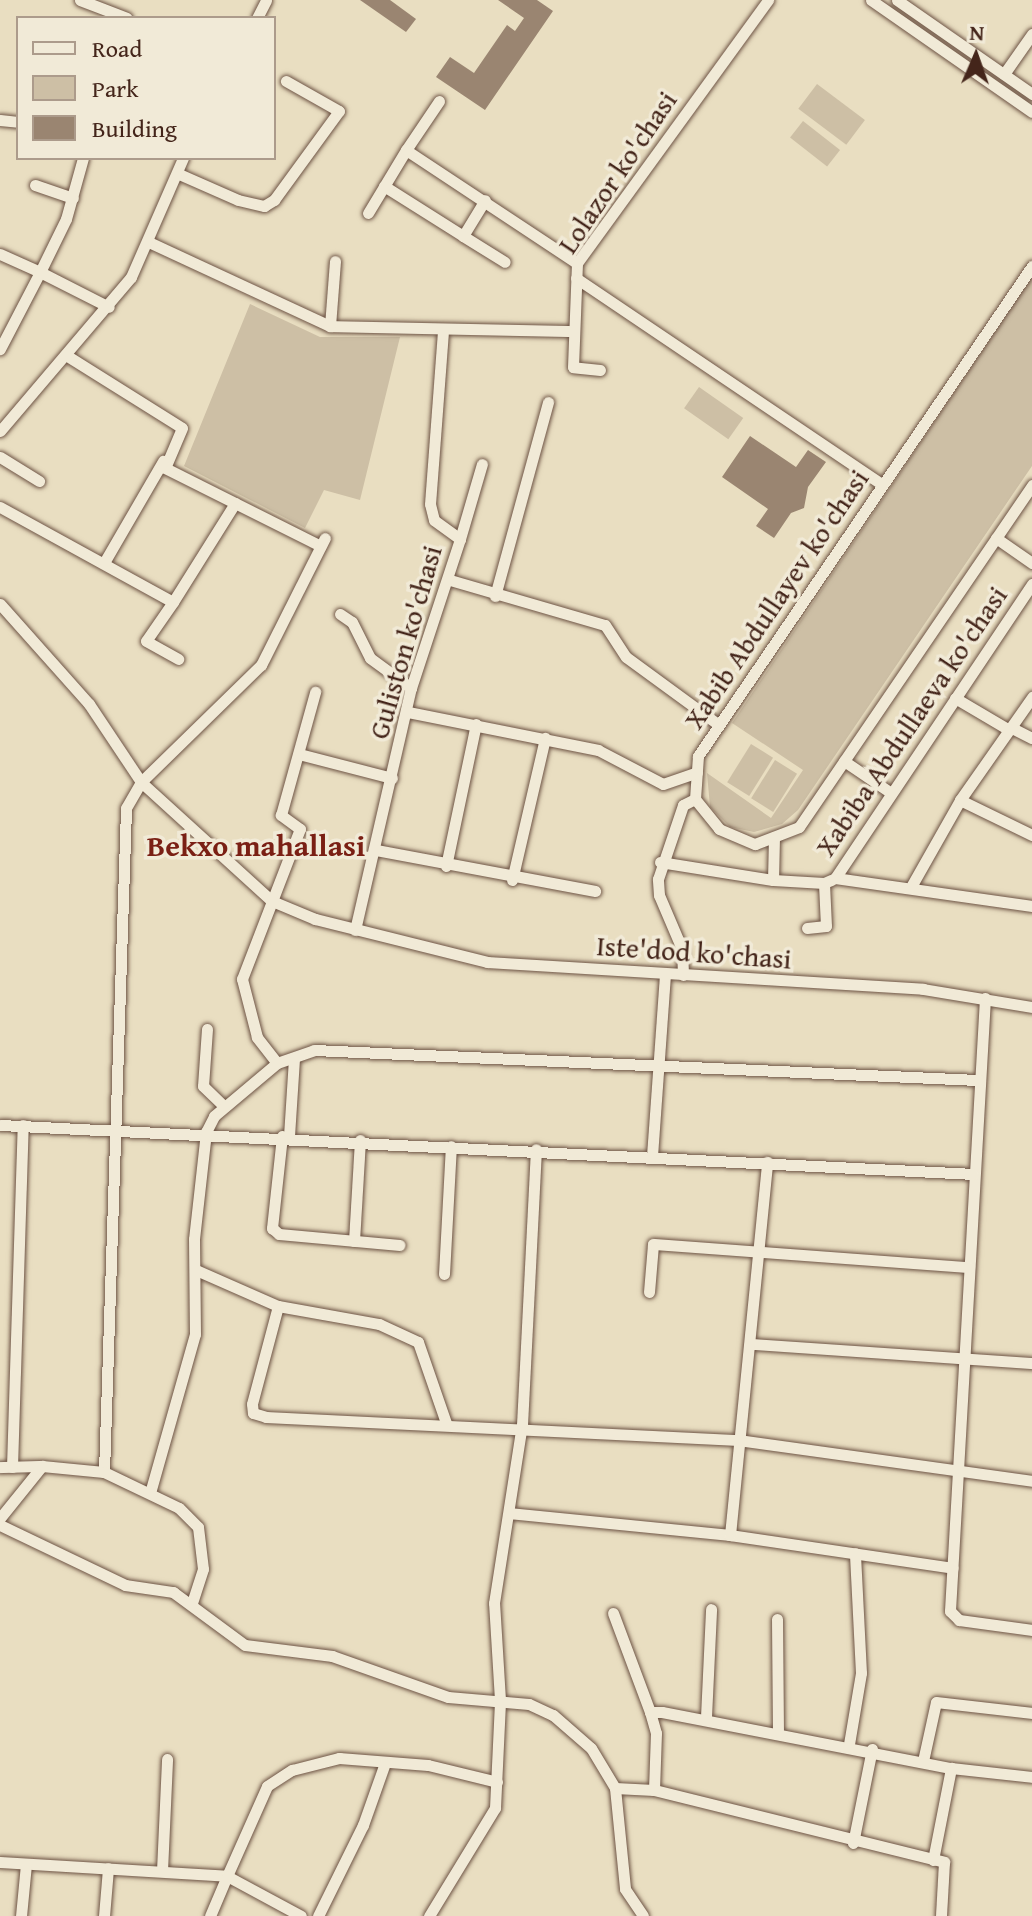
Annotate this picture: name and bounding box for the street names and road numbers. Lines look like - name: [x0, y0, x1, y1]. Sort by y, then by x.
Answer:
- street label: Lolazor ko'chasi: [550, 85, 684, 259]
- street label: Xabib Abdullayev ko'chasi: [677, 463, 875, 735]
- street label: Guliston ko'chasi: [361, 541, 449, 743]
- street label: Xabiba Abdullaeva ko'chasi: [808, 580, 1014, 862]
- street label: Iste'dod ko'chasi: [595, 928, 793, 976]

